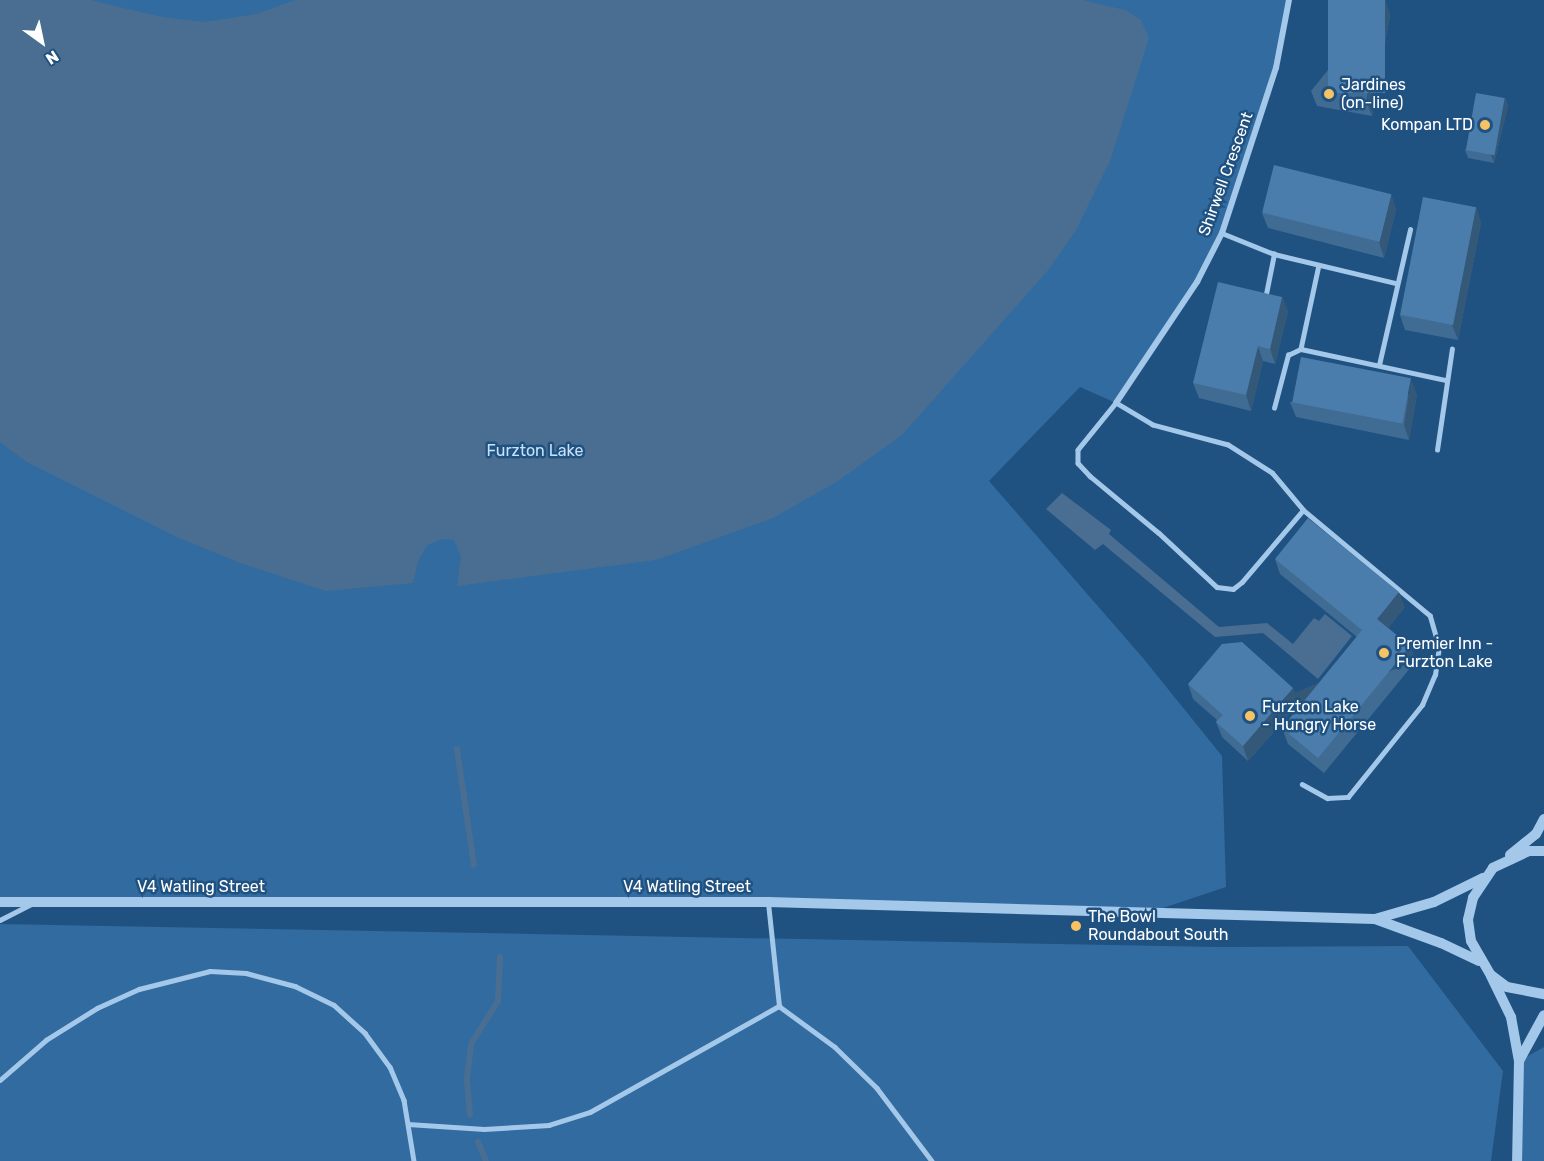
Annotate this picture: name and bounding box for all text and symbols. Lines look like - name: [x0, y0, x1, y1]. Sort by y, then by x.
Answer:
- north arrow: [12, 12, 72, 72]
- text: N: [42, 46, 62, 69]
- place label: Jardines (on-line): [1341, 75, 1406, 113]
- marker: Jardines (on-line): [1322, 87, 1336, 101]
- street label: Shirwell Crescent: [1195, 110, 1257, 238]
- place label: Kompan LTD: [1381, 115, 1473, 135]
- marker: Kompan LTD: [1478, 118, 1492, 132]
- park label: Furzton Lake: [487, 441, 583, 461]
- place label: Premier Inn - Furzton Lake: [1396, 634, 1494, 672]
- marker: Premier Inn - Furzton Lake: [1377, 646, 1391, 660]
- place label: Furzton Lake - Hungry Horse: [1262, 697, 1377, 735]
- marker: Furzton Lake - Hungry Horse: [1243, 709, 1257, 723]
- street label: V4 Watling Street: [137, 877, 265, 897]
- street label: V4 Watling Street: [623, 877, 751, 897]
- place label: The Bowl Roundabout South: [1088, 907, 1229, 945]
- marker: The Bowl Roundabout South: [1069, 919, 1083, 933]

